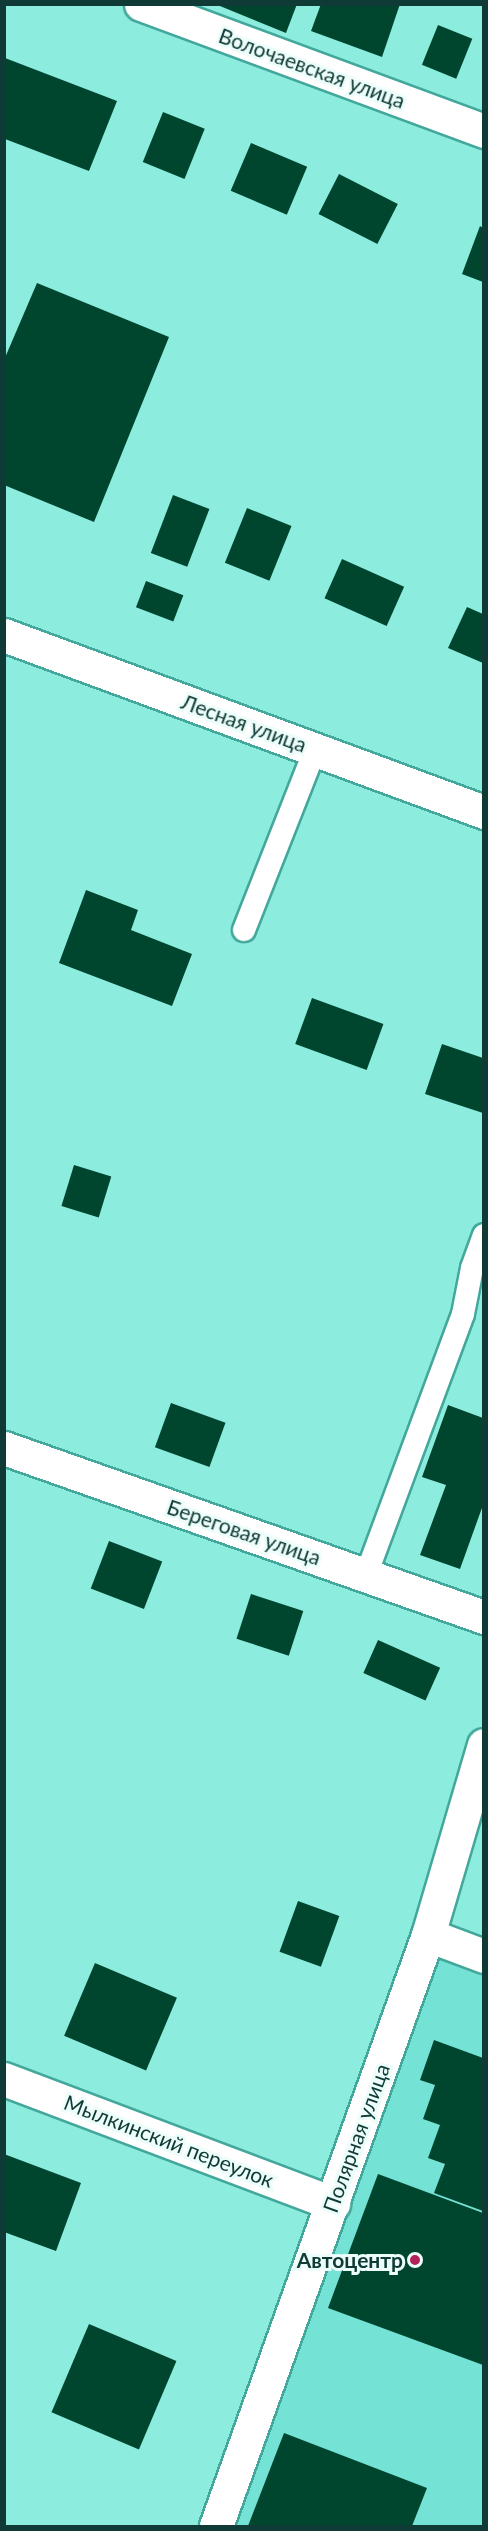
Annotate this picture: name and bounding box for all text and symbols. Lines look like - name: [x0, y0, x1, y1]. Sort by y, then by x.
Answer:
- street label: Волочаевская улица: [215, 23, 409, 113]
- street label: Лесная улица: [178, 689, 310, 757]
- street label: Береговая улица: [164, 1494, 324, 1570]
- street label: Полярная улица: [317, 2060, 395, 2216]
- street label: Мылкинский переулок: [61, 2089, 277, 2193]
- place label: Автоцентр: [297, 2247, 403, 2273]
- marker: Автоцентр: [408, 2253, 422, 2267]

